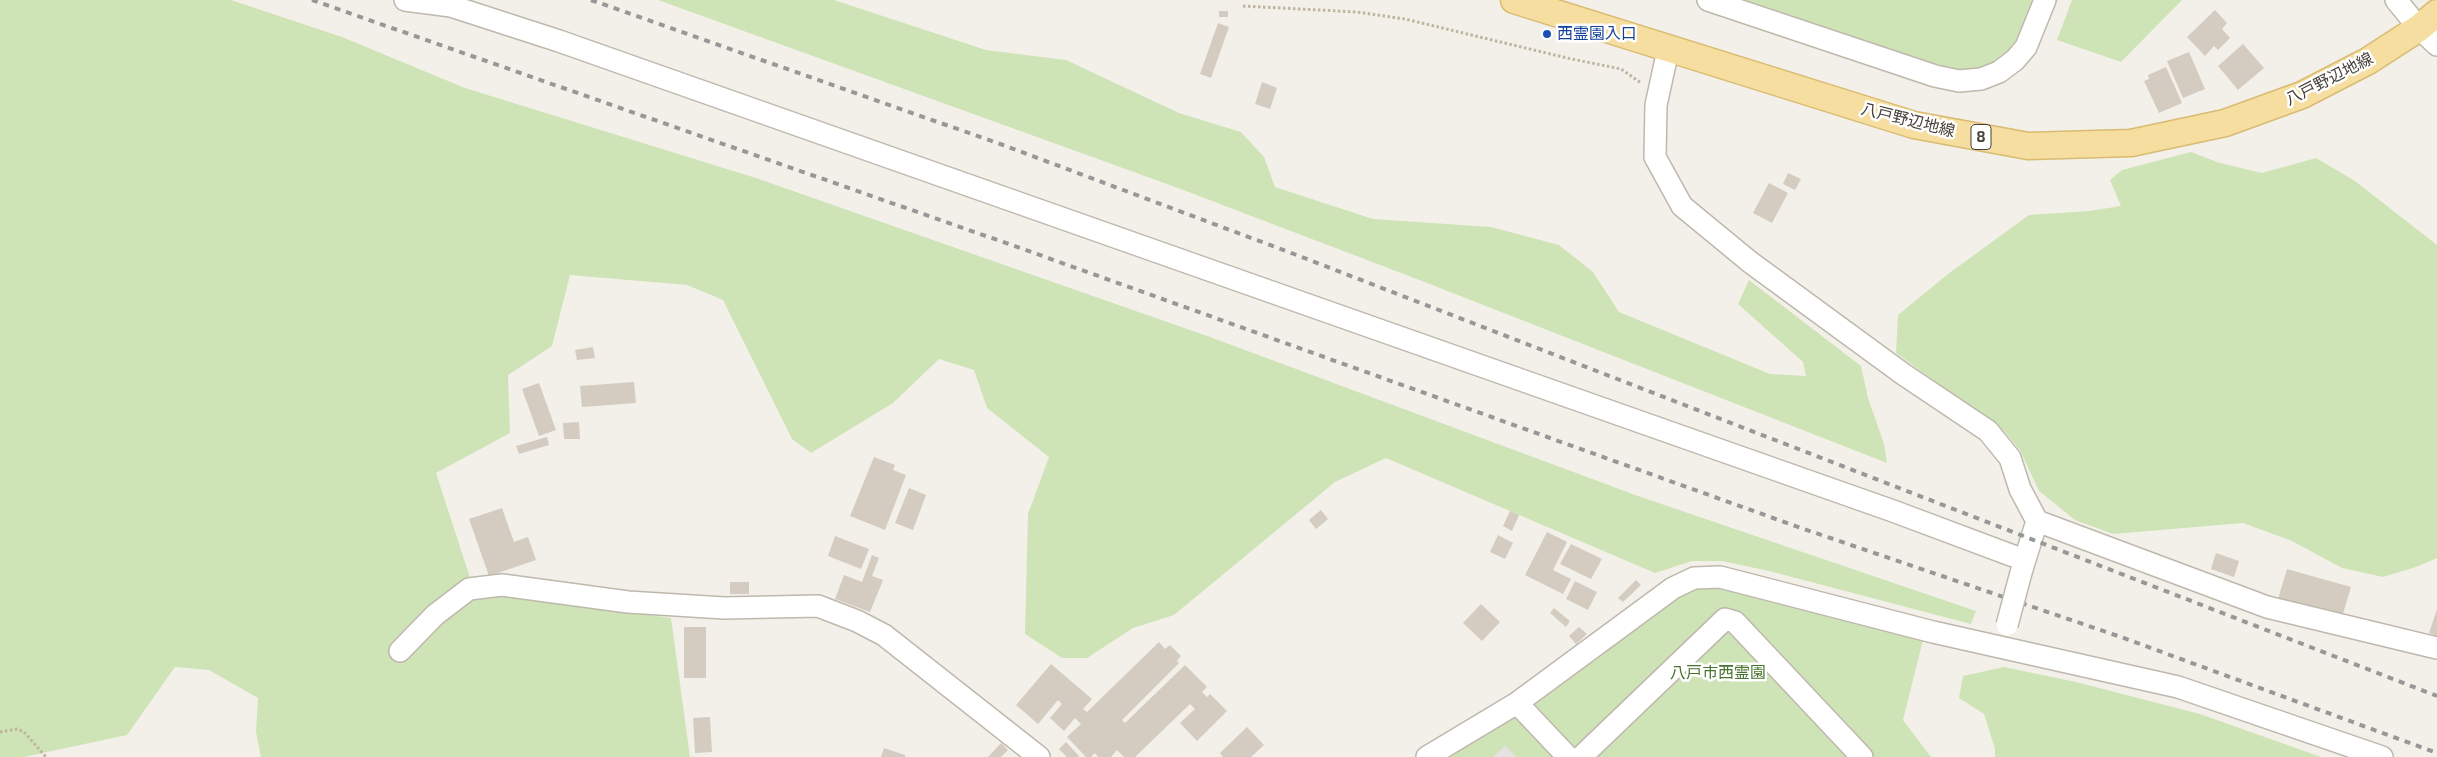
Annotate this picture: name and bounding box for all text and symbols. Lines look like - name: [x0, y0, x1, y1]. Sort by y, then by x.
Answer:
- place label: 西霊園入口: [1557, 24, 1637, 44]
- marker: 西霊園入口: [1541, 28, 1553, 40]
- street label: 八戸野辺地線: [2282, 49, 2376, 109]
- street label: 八戸野辺地線: [1859, 99, 1957, 141]
- road number: 8: [1971, 124, 1991, 150]
- park label: 八戸市西霊園: [1670, 663, 1766, 683]

